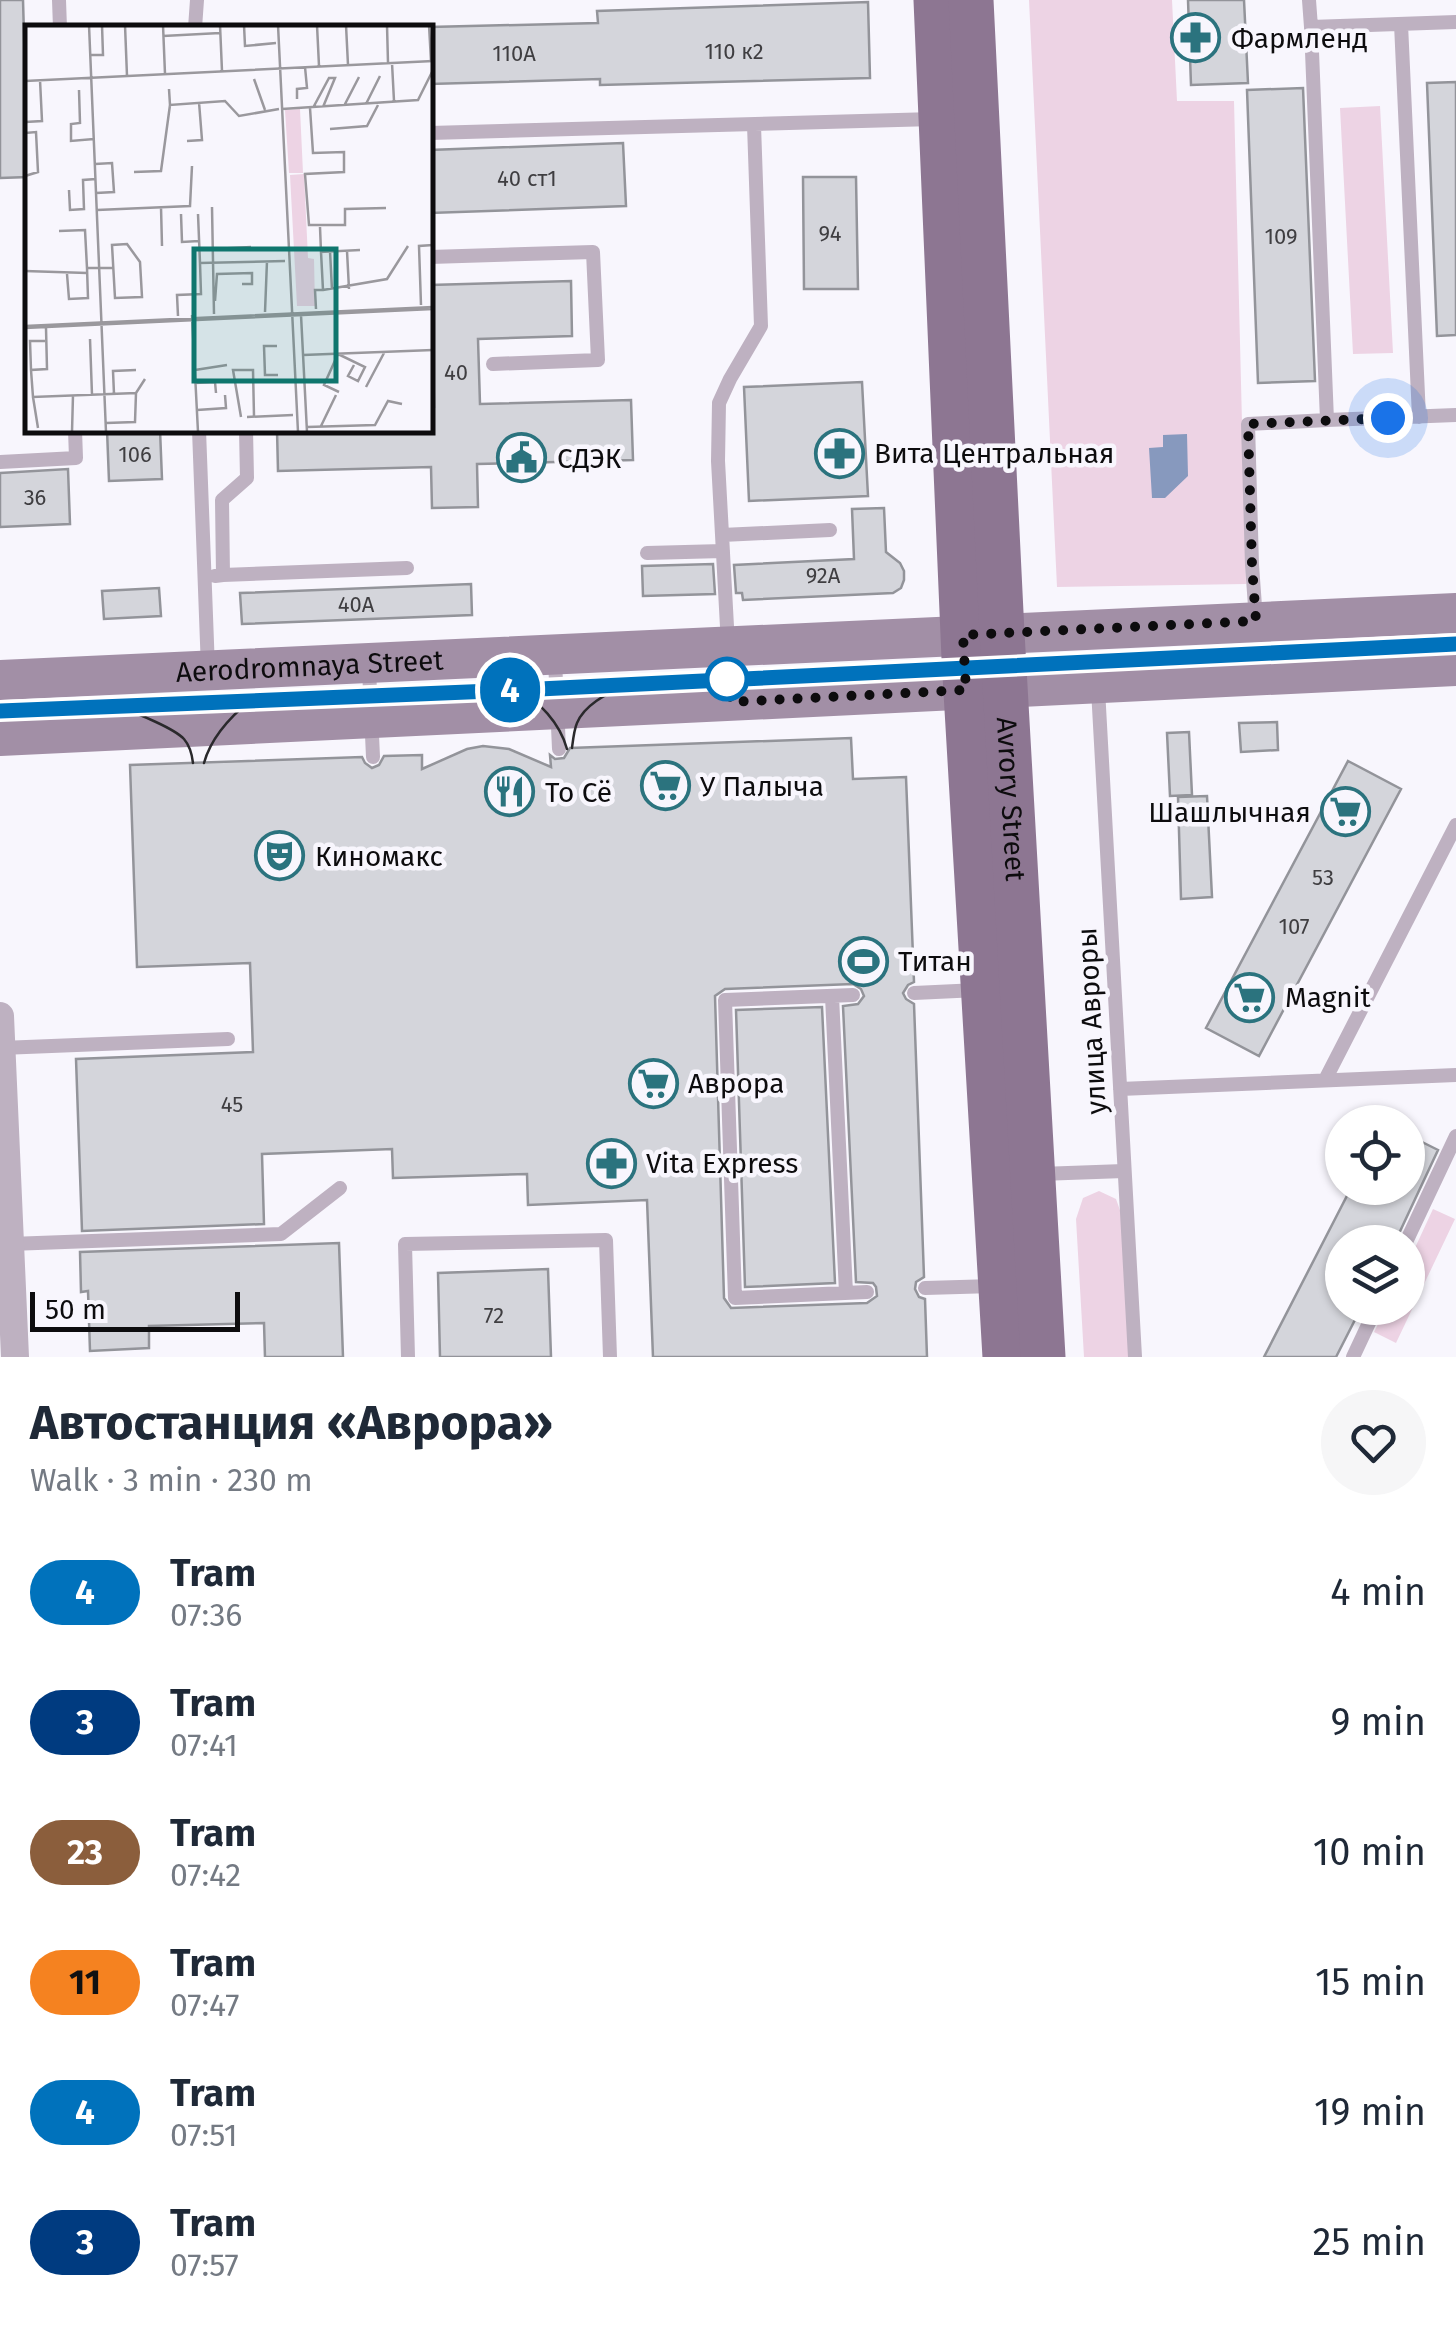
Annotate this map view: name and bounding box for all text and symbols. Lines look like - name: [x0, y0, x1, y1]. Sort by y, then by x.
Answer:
- pharmacy icon: Фармленд: [1170, 12, 1222, 64]
- place label: Фармленд: [1231, 22, 1368, 55]
- inset map: [25, 25, 432, 432]
- house number: 110 к2: [704, 38, 764, 65]
- house number: 110А: [492, 40, 536, 67]
- house number: 40 ст1: [497, 165, 557, 192]
- house number: 94: [818, 220, 842, 247]
- house number: 109: [1264, 223, 1298, 250]
- house number: 40: [444, 359, 468, 386]
- your location: [1363, 393, 1413, 443]
- pharmacy icon: Вита Центральная: [813, 427, 865, 479]
- public building icon: СДЭК: [496, 432, 548, 484]
- place label: Вита Центральная: [874, 437, 1115, 470]
- house number: 106: [118, 441, 152, 468]
- place label: СДЭК: [557, 442, 622, 475]
- house number: 36: [24, 484, 46, 511]
- house number: 92А: [806, 562, 841, 589]
- house number: 40А: [338, 591, 375, 618]
- street label: Aerodromnaya Street: [175, 644, 445, 689]
- line badge: 4: [478, 658, 542, 722]
- unlabelled marker: [706, 658, 748, 700]
- text: 4: [500, 669, 520, 711]
- street label: Avrory Street: [990, 716, 1032, 883]
- supermarket icon: У Палыча: [639, 760, 691, 812]
- restaurant icon: То Сё: [484, 766, 536, 818]
- place label: У Палыча: [700, 770, 824, 803]
- place label: То Сё: [545, 776, 612, 809]
- supermarket icon: Шашлычная: [1320, 786, 1372, 838]
- place label: Шашлычная: [1148, 796, 1311, 829]
- theatre icon: Киномакс: [254, 830, 306, 882]
- place label: Киномакс: [315, 840, 443, 873]
- house number: 53: [1312, 864, 1334, 891]
- house number: 107: [1278, 913, 1310, 940]
- street label: улица Авроры: [1070, 927, 1113, 1115]
- sports icon: Титан: [837, 935, 889, 987]
- place label: Титан: [898, 945, 972, 978]
- supermarket icon: Magnit: [1224, 971, 1276, 1023]
- place label: Magnit: [1285, 981, 1372, 1014]
- supermarket icon: Аврора: [627, 1057, 679, 1109]
- place label: Аврора: [688, 1067, 784, 1100]
- house number: 45: [221, 1091, 243, 1118]
- map controls: [1325, 1105, 1425, 1325]
- button: locate: [1325, 1105, 1425, 1205]
- pharmacy icon: Vita Express: [585, 1137, 637, 1189]
- place label: Vita Express: [646, 1147, 798, 1180]
- button: layers: [1325, 1225, 1425, 1325]
- scale bar: [30, 1287, 240, 1332]
- text: 50 m: [45, 1293, 106, 1326]
- house number: 72: [484, 1302, 504, 1329]
- button: heart: [1321, 1390, 1426, 1495]
- text: Автостанция «Аврора»: [30, 1394, 553, 1452]
- text: Walk · 3 min · 230 m: [30, 1461, 313, 1499]
- text: Tram: [170, 1550, 256, 1596]
- text: 4 min: [1330, 1569, 1426, 1615]
- text: 4: [75, 1571, 95, 1613]
- text: 07:36: [170, 1596, 242, 1634]
- text: Tram: [170, 1680, 256, 1726]
- text: 9 min: [1330, 1699, 1426, 1745]
- text: 3: [76, 1701, 94, 1743]
- text: 07:41: [170, 1726, 238, 1764]
- text: Tram: [170, 1810, 256, 1856]
- text: 10 min: [1313, 1829, 1426, 1875]
- text: 23: [67, 1831, 103, 1873]
- text: 07:42: [170, 1856, 241, 1894]
- text: Tram: [170, 1940, 256, 1986]
- text: 15 min: [1315, 1959, 1426, 2005]
- text: 11: [69, 1961, 101, 2003]
- text: 07:47: [170, 1986, 239, 2024]
- text: Tram: [170, 2070, 256, 2116]
- text: 19 min: [1314, 2089, 1426, 2135]
- text: 4: [75, 2091, 95, 2133]
- text: 07:51: [170, 2116, 238, 2154]
- text: Tram: [170, 2200, 256, 2246]
- text: 25 min: [1313, 2219, 1426, 2265]
- text: 3: [76, 2221, 94, 2263]
- text: 07:57: [170, 2246, 239, 2284]

